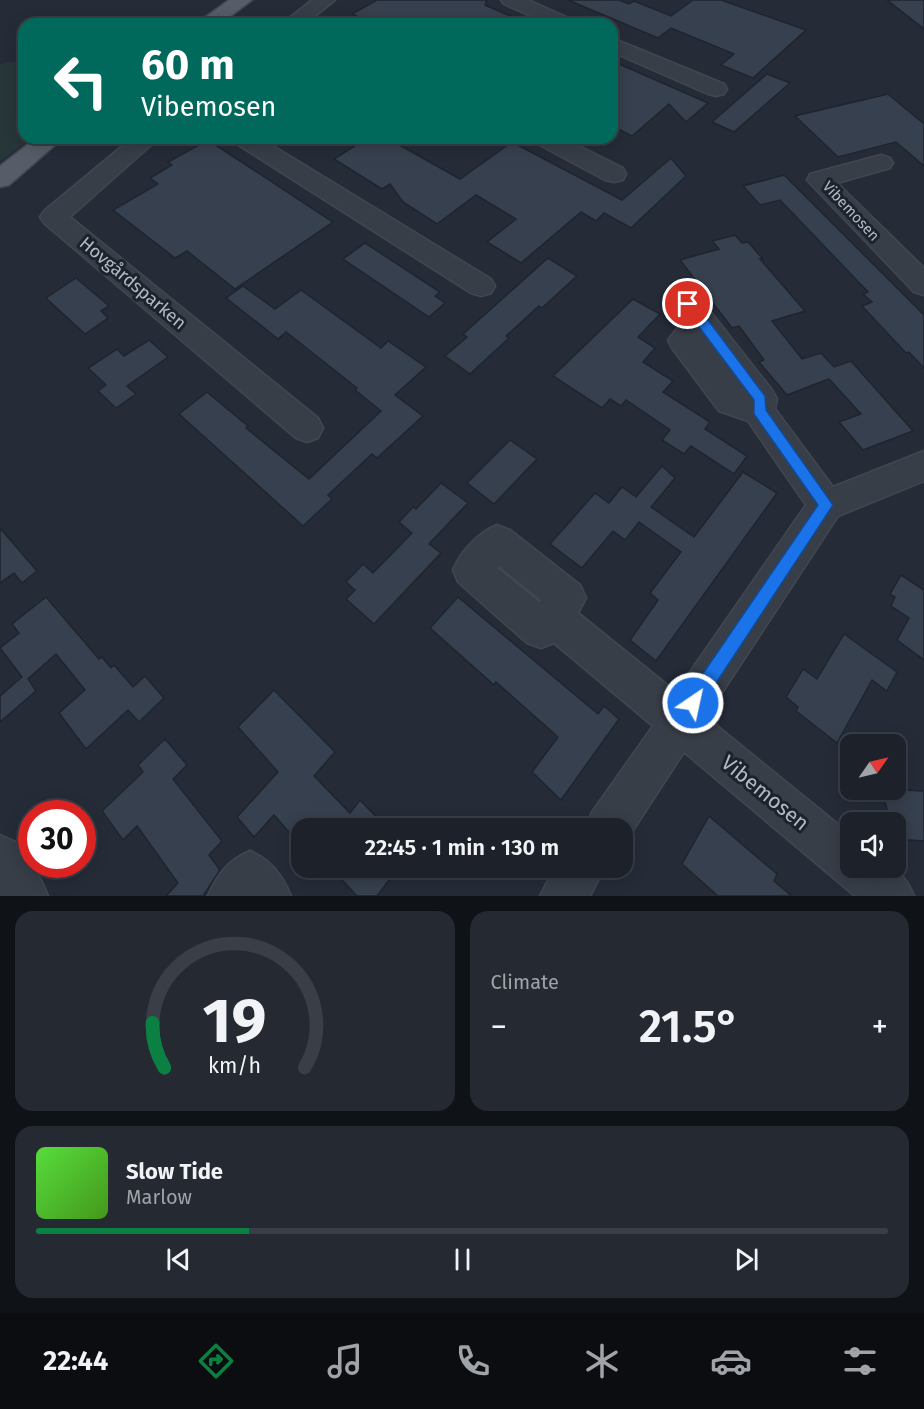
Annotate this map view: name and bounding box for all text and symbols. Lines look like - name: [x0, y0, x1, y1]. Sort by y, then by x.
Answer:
- text: 60 m: [141, 40, 235, 90]
- icon: left: [42, 42, 120, 120]
- text: Vibemosen: [141, 91, 276, 123]
- street label: Vibemosen: [819, 177, 883, 245]
- street label: Hovgårdsparken: [75, 232, 191, 334]
- pin: [662, 278, 713, 329]
- icon: arrive: [671, 287, 704, 320]
- position arrow: [661, 671, 725, 735]
- north arrow: [840, 734, 906, 800]
- map controls: [840, 734, 906, 878]
- street label: Vibemosen: [716, 750, 814, 836]
- speed limit sign: 30: [18, 800, 96, 878]
- button: sound: [840, 812, 906, 878]
- text: 22:45 · 1 min · 130 m: [365, 834, 559, 861]
- text: Climate: [491, 970, 559, 994]
- text: 19: [203, 984, 267, 1059]
- text: 21.5°: [639, 1000, 740, 1054]
- text: −: [491, 1007, 507, 1047]
- text: +: [872, 1007, 888, 1047]
- text: km/h: [208, 1053, 261, 1079]
- text: Slow Tide: [126, 1158, 223, 1185]
- text: Marlow: [126, 1185, 192, 1209]
- icon: previous: [162, 1243, 195, 1276]
- icon: pause: [446, 1243, 479, 1276]
- icon: next: [730, 1243, 763, 1276]
- icon: directions: [195, 1340, 237, 1382]
- icon: music: [324, 1340, 366, 1382]
- icon: phone: [452, 1340, 494, 1382]
- icon: climate: [581, 1340, 623, 1382]
- icon: car: [710, 1340, 752, 1382]
- icon: filters: [839, 1340, 881, 1382]
- text: 22:44: [43, 1345, 108, 1377]

